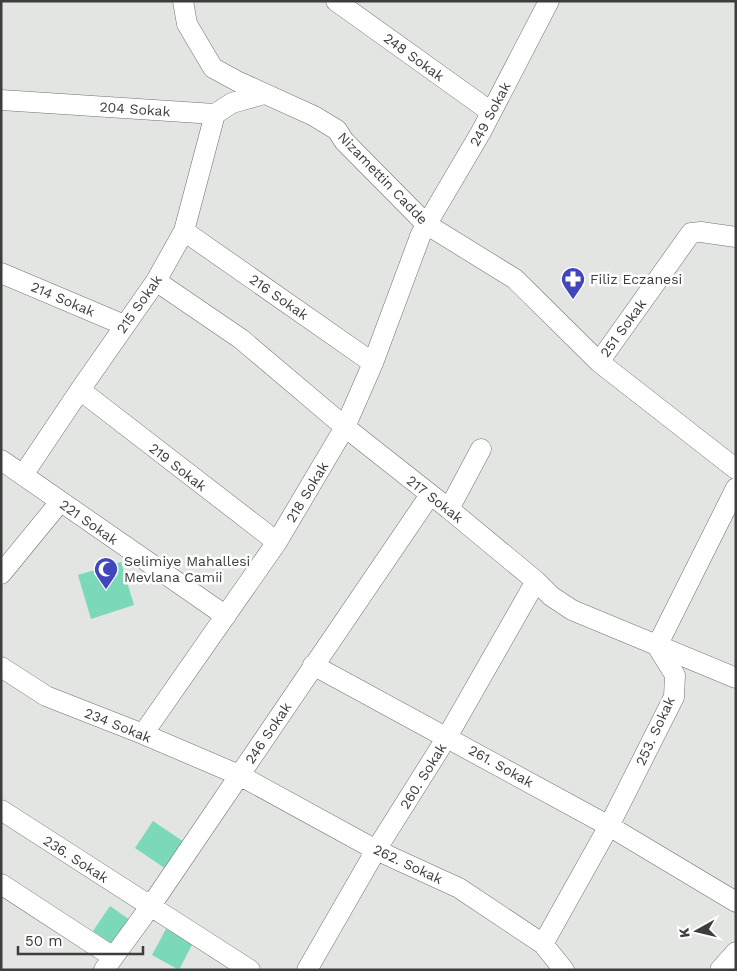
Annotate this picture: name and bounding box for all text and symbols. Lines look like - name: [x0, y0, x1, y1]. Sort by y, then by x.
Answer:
- street label: 248 Sokak: [381, 30, 447, 84]
- street label: 249 Sokak: [466, 79, 514, 149]
- street label: 204 Sokak: [99, 99, 171, 119]
- street label: Nizamettin Cadde: [335, 129, 431, 227]
- pharmacy icon: Filiz Eczanesi: [560, 266, 586, 300]
- street label: 216 Sokak: [247, 271, 311, 323]
- place label: Filiz Eczanesi: [590, 271, 682, 287]
- street label: 215 Sokak: [113, 272, 165, 336]
- street label: 214 Sokak: [29, 278, 97, 320]
- street label: 251 Sokak: [597, 296, 649, 360]
- street label: 219 Sokak: [146, 440, 210, 494]
- street label: 218 Sokak: [283, 459, 331, 525]
- street label: 217 Sokak: [404, 472, 466, 526]
- street label: 221 Sokak: [57, 496, 121, 548]
- place label: Selimiye Mahallesi Mevlana Camii: [124, 553, 250, 585]
- mosque icon: Selimiye Mahallesi Mevlana Camii: [93, 556, 119, 590]
- street label: 253. Sokak: [632, 694, 678, 768]
- street label: 246 Sokak: [242, 699, 294, 767]
- street label: 234 Sokak: [82, 704, 154, 746]
- street label: 260. Sokak: [396, 740, 450, 812]
- street label: 261. Sokak: [466, 742, 536, 790]
- street label: 236. Sokak: [40, 832, 112, 886]
- street label: 262. Sokak: [371, 841, 445, 887]
- north arrow: [672, 906, 722, 956]
- scale bar: [18, 924, 142, 956]
- text: K: [675, 927, 693, 939]
- text: 50 m: [25, 932, 62, 950]

